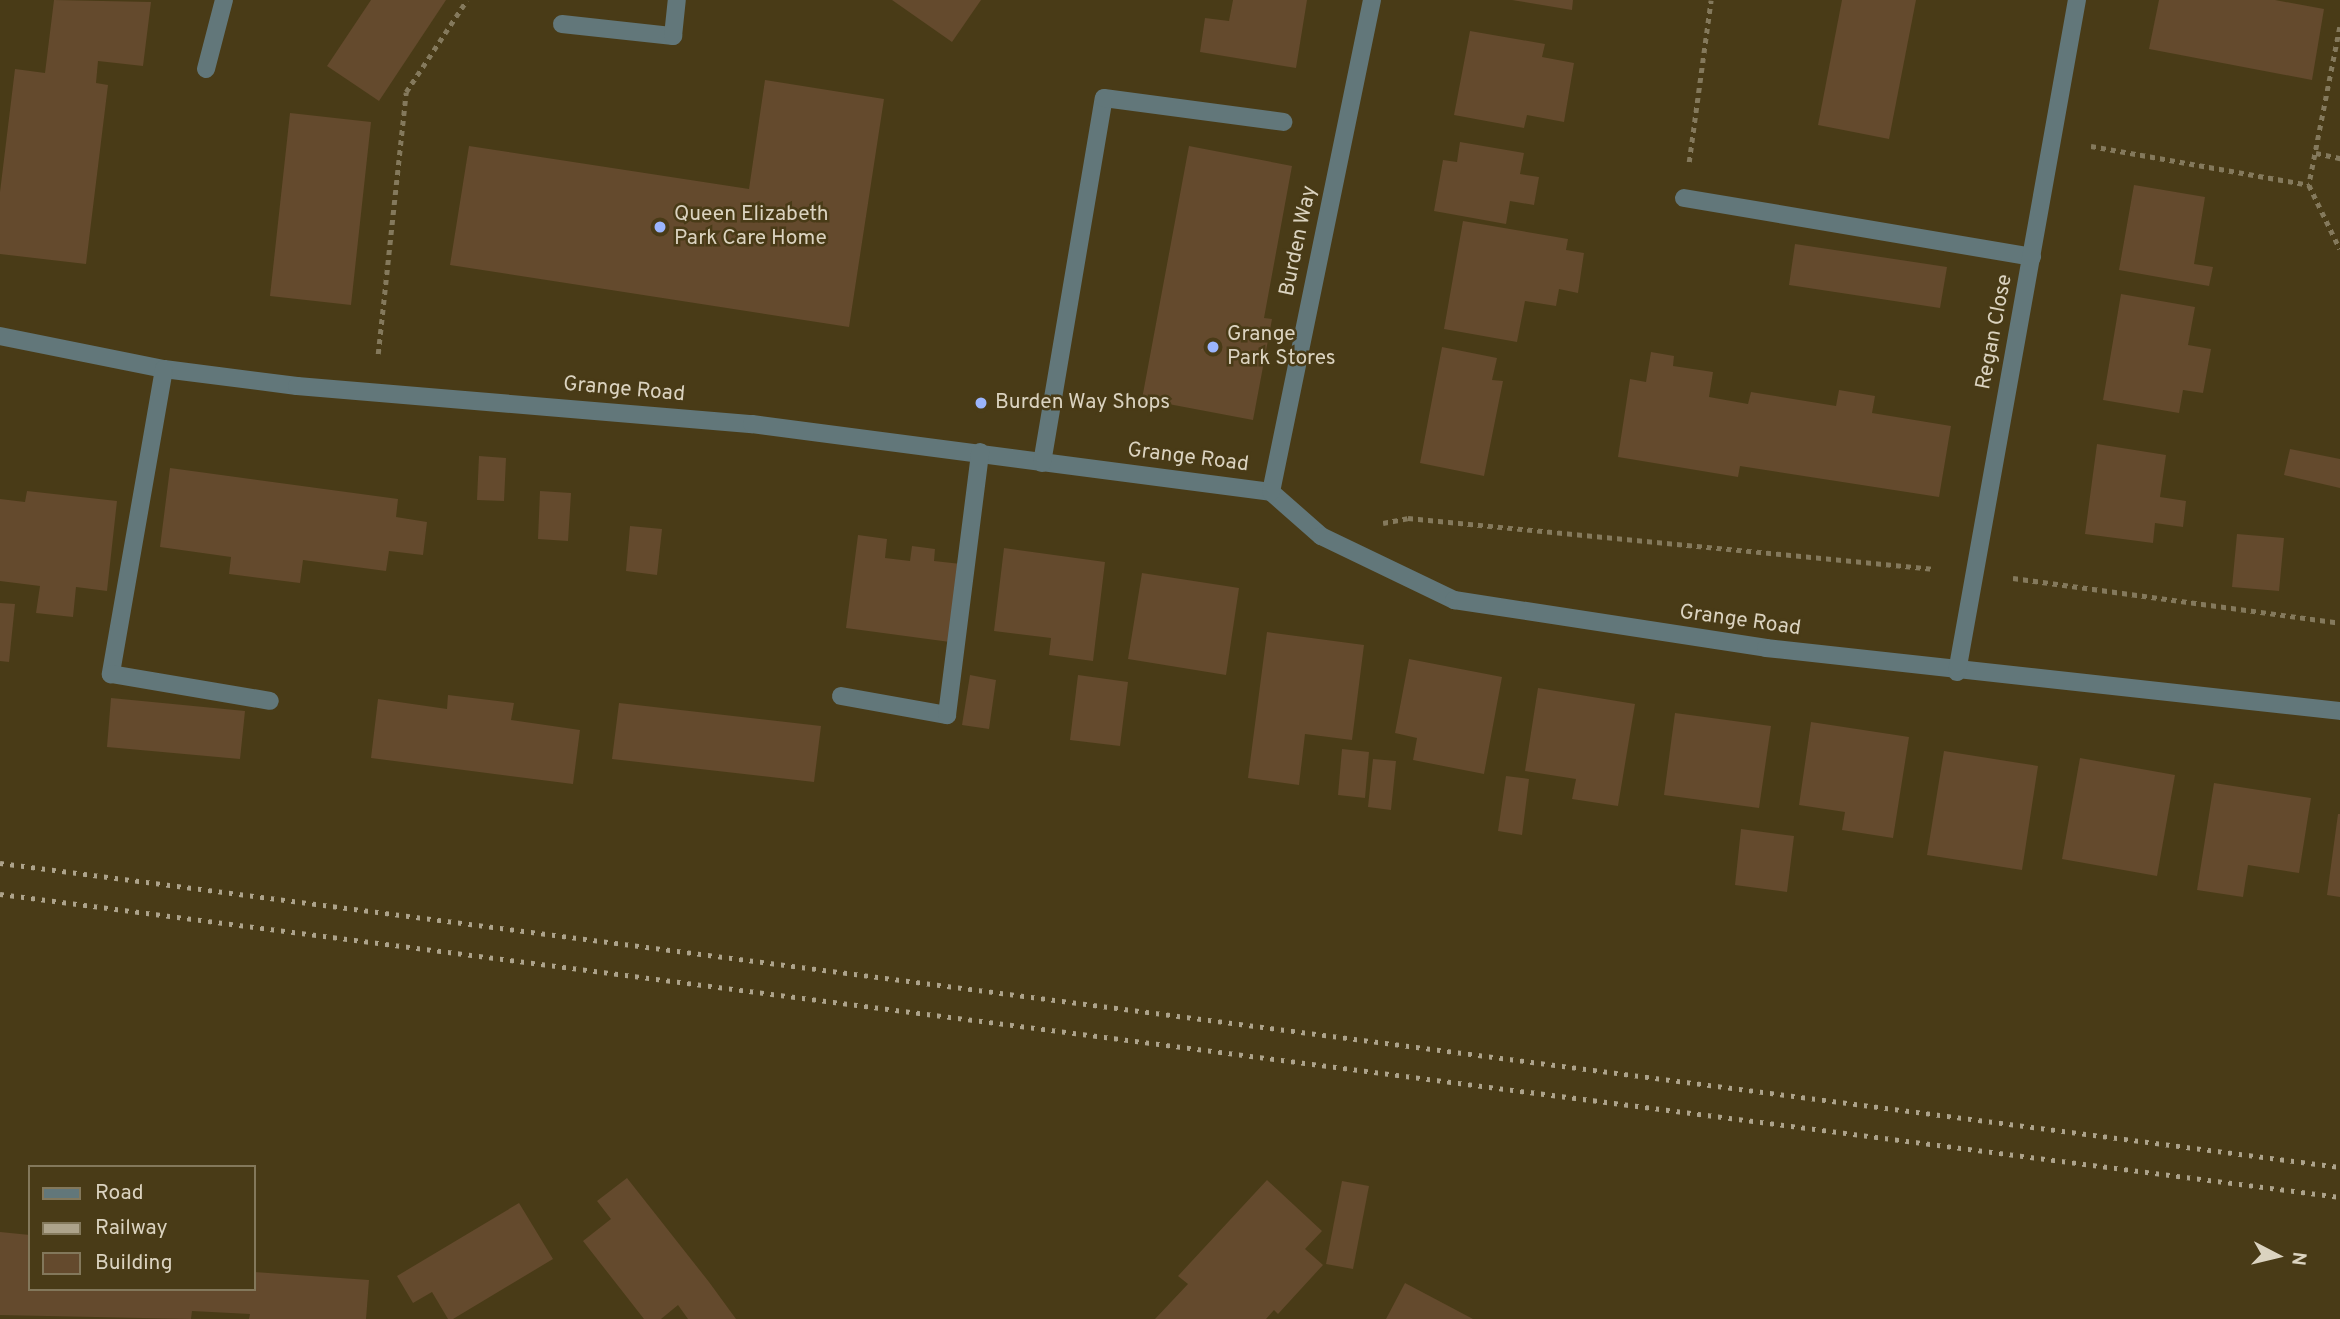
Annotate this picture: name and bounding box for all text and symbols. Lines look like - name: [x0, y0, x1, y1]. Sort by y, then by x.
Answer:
- street label: Burden Way: [1275, 183, 1323, 299]
- place label: Queen Elizabeth Park Care Home: [674, 202, 829, 252]
- marker: Queen Elizabeth Park Care Home: [652, 219, 668, 235]
- street label: Regan Close: [1971, 272, 2019, 392]
- place label: Grange Park Stores: [1227, 322, 1336, 372]
- marker: Grange Park Stores: [1205, 339, 1221, 355]
- street label: Grange Road: [562, 372, 686, 408]
- place label: Burden Way Shops: [995, 390, 1170, 416]
- marker: Burden Way Shops: [973, 395, 989, 411]
- street label: Grange Road: [1126, 438, 1250, 478]
- street label: Grange Road: [1678, 600, 1802, 642]
- legend: [28, 1165, 256, 1291]
- text: Road: [95, 1180, 144, 1207]
- text: Railway: [95, 1215, 168, 1242]
- north arrow: [2242, 1221, 2312, 1291]
- text: Building: [95, 1250, 173, 1277]
- text: N: [2285, 1250, 2311, 1267]

